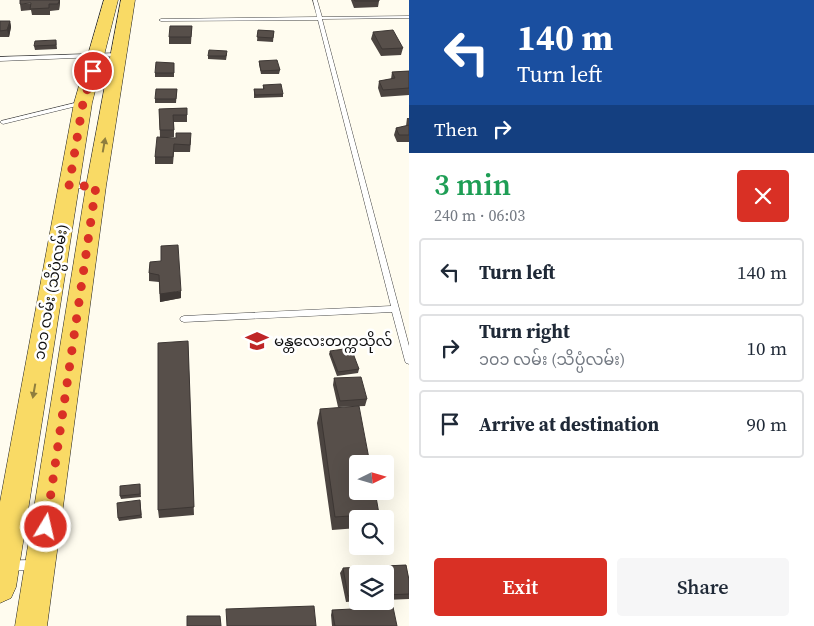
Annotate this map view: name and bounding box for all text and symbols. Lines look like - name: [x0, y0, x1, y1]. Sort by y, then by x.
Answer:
- text: 140 m: [517, 14, 613, 62]
- icon: left: [434, 20, 499, 85]
- pin: [72, 50, 114, 92]
- icon: arrive: [79, 57, 107, 85]
- text: Turn left: [517, 59, 602, 89]
- icon: right: [488, 115, 516, 143]
- text: Then: [434, 116, 478, 142]
- one-way arrow: [100, 137, 108, 153]
- text: 3 min: [434, 164, 511, 205]
- button: close: [737, 170, 789, 222]
- text: 240 m · 06:03: [434, 204, 525, 226]
- street label: ၁၀၁ လမ်း (သိပ္ပံလမ်း): [28, 223, 75, 362]
- icon: left: [436, 258, 464, 286]
- text: Turn left: [479, 259, 555, 285]
- text: 140 m: [737, 259, 787, 285]
- text: Turn right: [479, 318, 570, 344]
- school or university icon: မန္တလေးတက္ကသိုလ်: [244, 328, 270, 354]
- place label: မန္တလေးတက္ကသိုလ်: [274, 330, 393, 353]
- icon: right: [436, 334, 464, 362]
- text: 10 m: [746, 335, 787, 361]
- text: ၁၀၁ လမ်း (သိပ္ပံလမ်း): [479, 348, 625, 370]
- one-way arrow: [29, 383, 37, 399]
- icon: arrive: [436, 410, 464, 438]
- text: Arrive at destination: [479, 411, 659, 437]
- text: 90 m: [746, 411, 787, 437]
- north arrow: [349, 455, 394, 500]
- map controls: [349, 455, 394, 610]
- position arrow: [19, 500, 71, 552]
- button: search: [349, 510, 394, 555]
- button: Exit: [434, 558, 607, 616]
- button: Share: [617, 558, 789, 616]
- button: layers: [349, 565, 394, 610]

